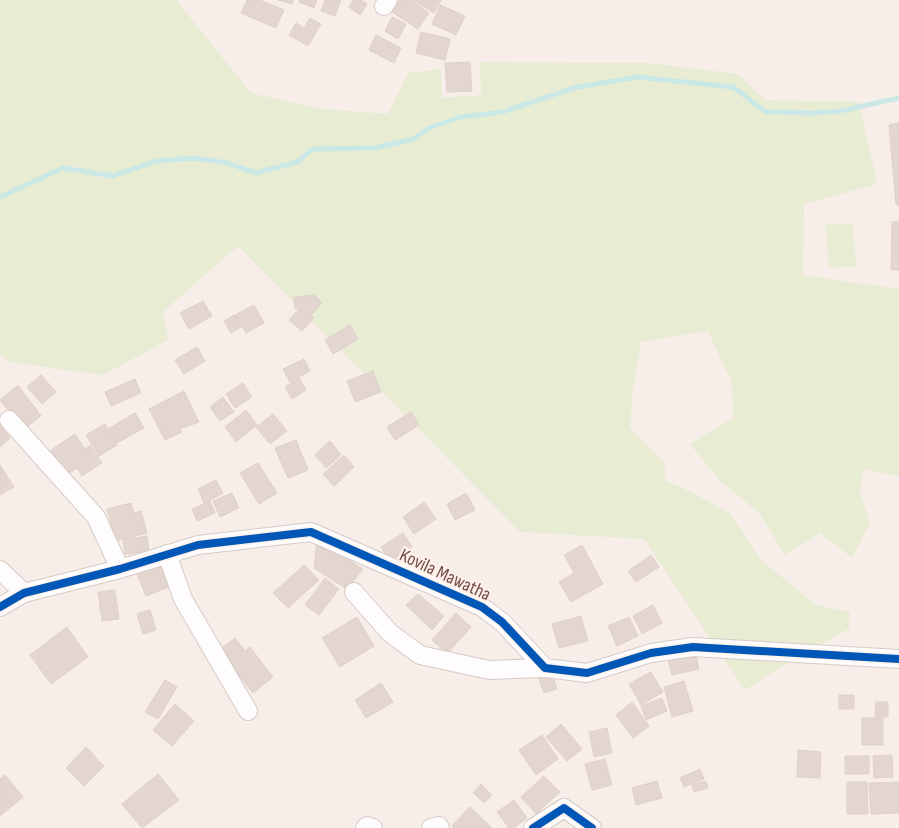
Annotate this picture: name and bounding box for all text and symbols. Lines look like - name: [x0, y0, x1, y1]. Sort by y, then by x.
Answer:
- street label: Kovila Mawatha: [396, 544, 494, 606]

